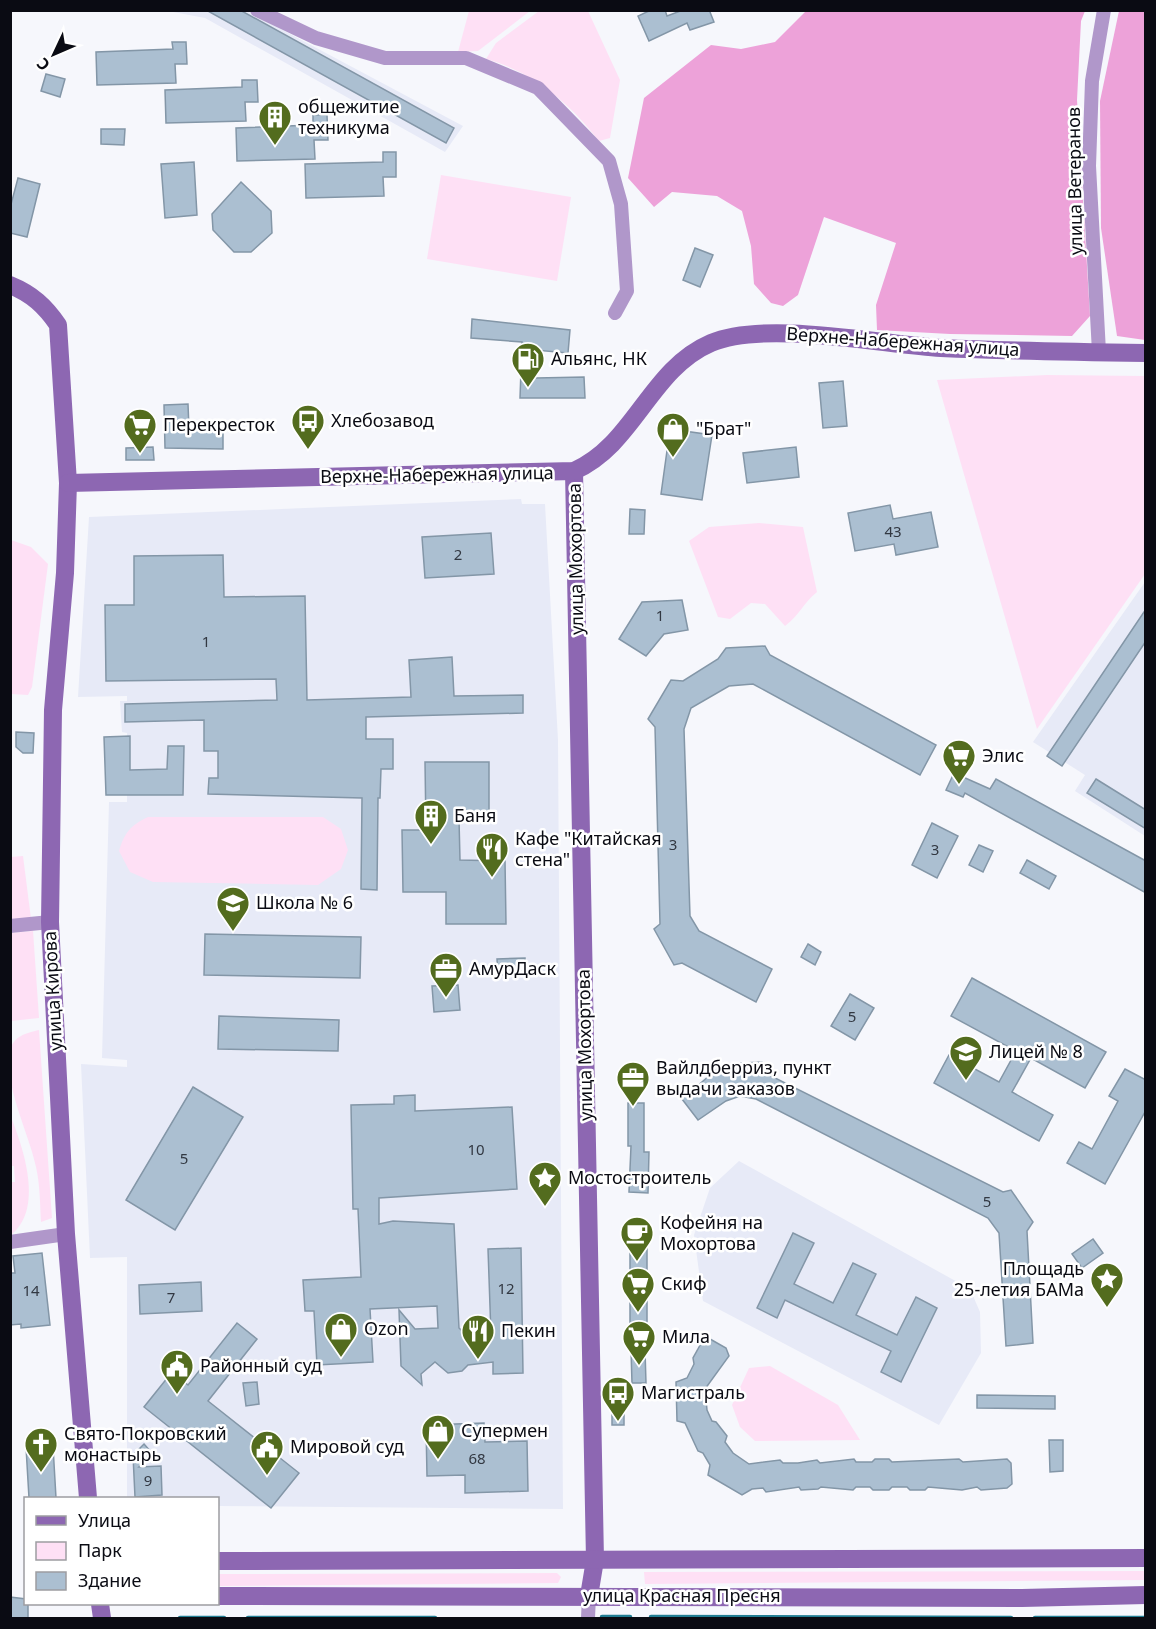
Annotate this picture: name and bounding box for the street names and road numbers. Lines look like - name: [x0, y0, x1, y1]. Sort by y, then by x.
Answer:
- street label: улица Ветеранов: [1061, 107, 1087, 255]
- street label: Верхне-Набережная улица: [786, 321, 1020, 361]
- street label: Верхне-Набережная улица: [320, 460, 554, 488]
- street label: улица Мохортова: [562, 483, 588, 635]
- street label: улица Кирова: [37, 931, 67, 1052]
- street label: улица Мохортова: [571, 969, 597, 1121]
- street label: улица Красная Пресня: [583, 1583, 781, 1607]

